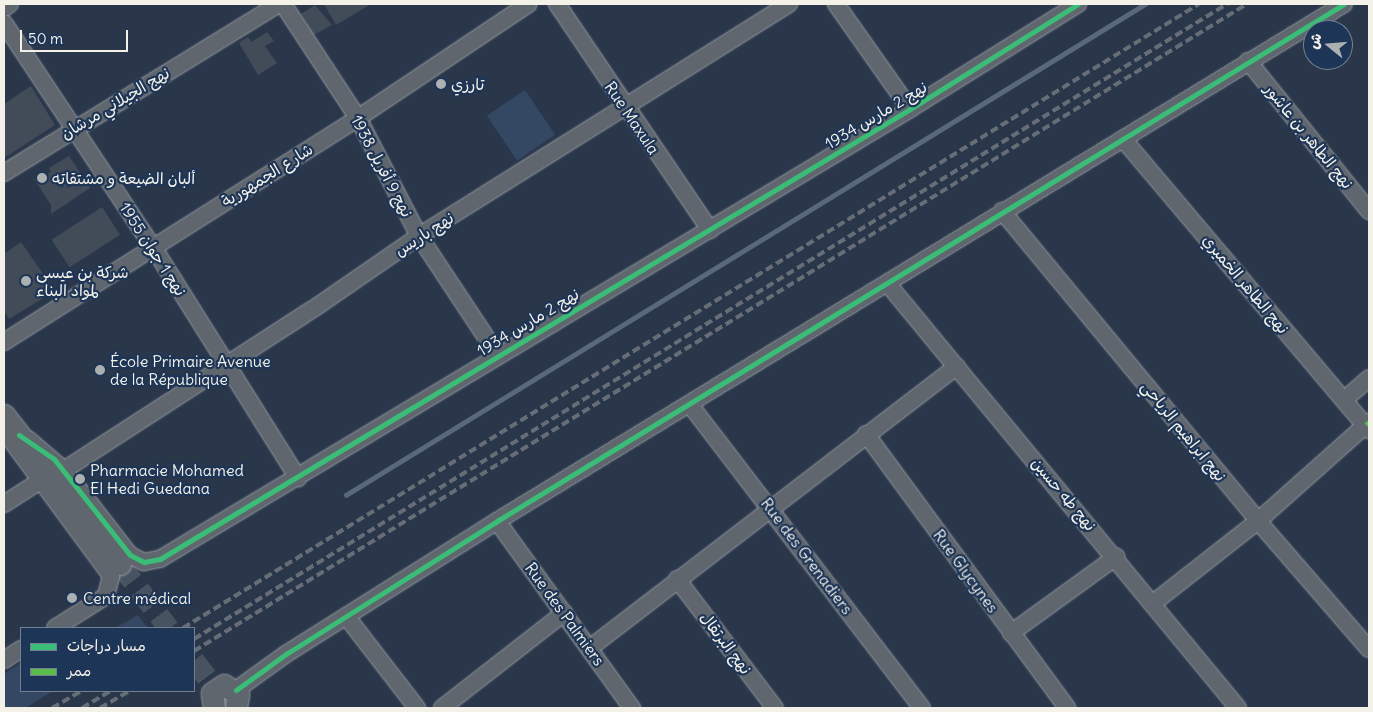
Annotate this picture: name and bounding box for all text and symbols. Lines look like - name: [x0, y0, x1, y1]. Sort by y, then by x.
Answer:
- scale bar: [22, 20, 130, 52]
- north arrow: [1303, 20, 1353, 70]
- text: 50 m: [28, 29, 63, 48]
- text: ش: [1304, 31, 1325, 51]
- street label: نهج الجيلاني مرشان: [57, 63, 173, 143]
- place label: تارزي: [451, 74, 484, 94]
- street label: نهج 2 مارس 1934: [821, 77, 931, 153]
- marker: تارزي: [435, 78, 447, 90]
- street label: Rue Maxula: [601, 78, 663, 158]
- street label: نهج الطاهر بن عاشور: [1261, 79, 1357, 193]
- street label: نهج 9 أفريل 1938: [347, 112, 417, 220]
- street label: شارع الجمهورية: [218, 139, 316, 211]
- place label: ألبان الضيعة و مشتقاته: [52, 168, 195, 188]
- marker: ألبان الضيعة و مشتقاته: [36, 172, 48, 184]
- street label: نهج 1 جوان 1955: [116, 199, 190, 299]
- street label: نهج باريس: [391, 208, 457, 260]
- street label: نهج الطاهر الخميري: [1199, 230, 1293, 338]
- place label: شركة بن عيسى لمواد البناء: [36, 262, 129, 300]
- marker: شركة بن عيسى لمواد البناء: [20, 275, 32, 287]
- street label: نهج 2 مارس 1934: [473, 284, 583, 360]
- place label: École Primaire Avenue de la République: [110, 351, 271, 389]
- marker: École Primaire Avenue de la République: [94, 364, 106, 376]
- street label: نهج ابراهيم الرياحي: [1138, 377, 1230, 485]
- street label: نهج طه حسين: [1028, 453, 1100, 535]
- place label: Pharmacie Mohamed El Hedi Guedana: [90, 460, 244, 498]
- marker: Pharmacie Mohamed El Hedi Guedana: [74, 473, 86, 485]
- street label: Rue des Grenadiers: [757, 494, 857, 618]
- street label: Rue Glycynes: [929, 526, 1003, 616]
- street label: Rue des Palmiers: [521, 559, 609, 669]
- place label: Centre médical: [83, 588, 191, 608]
- marker: Centre médical: [65, 591, 79, 605]
- street label: نهج البرتقال: [696, 608, 756, 678]
- legend: [20, 627, 195, 692]
- text: مسار دراجات: [67, 636, 146, 655]
- text: ممر: [67, 661, 91, 680]

